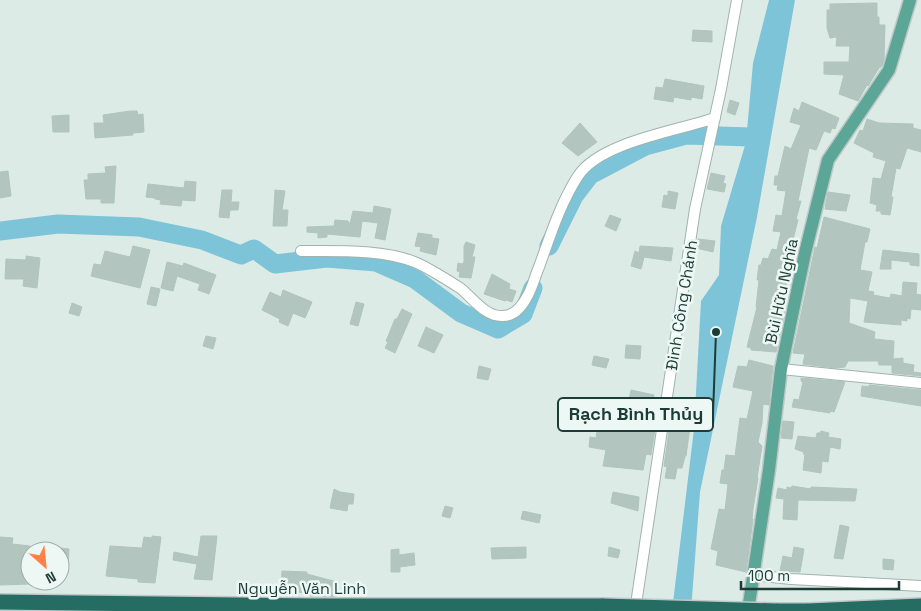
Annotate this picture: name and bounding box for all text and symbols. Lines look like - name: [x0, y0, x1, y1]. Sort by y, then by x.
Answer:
- street label: Bùi Hữu Nghĩa: [760, 236, 803, 346]
- street label: Đinh Công Chánh: [661, 238, 702, 372]
- callout: Rạch Bình Thủy: [558, 398, 713, 431]
- text: Rạch Bình Thủy: [569, 402, 703, 425]
- north arrow: [20, 541, 70, 591]
- scale bar: [741, 558, 898, 590]
- text: 100 m: [748, 566, 790, 585]
- text: N: [43, 567, 59, 588]
- street label: Nguyễn Văn Linh: [238, 578, 366, 599]

